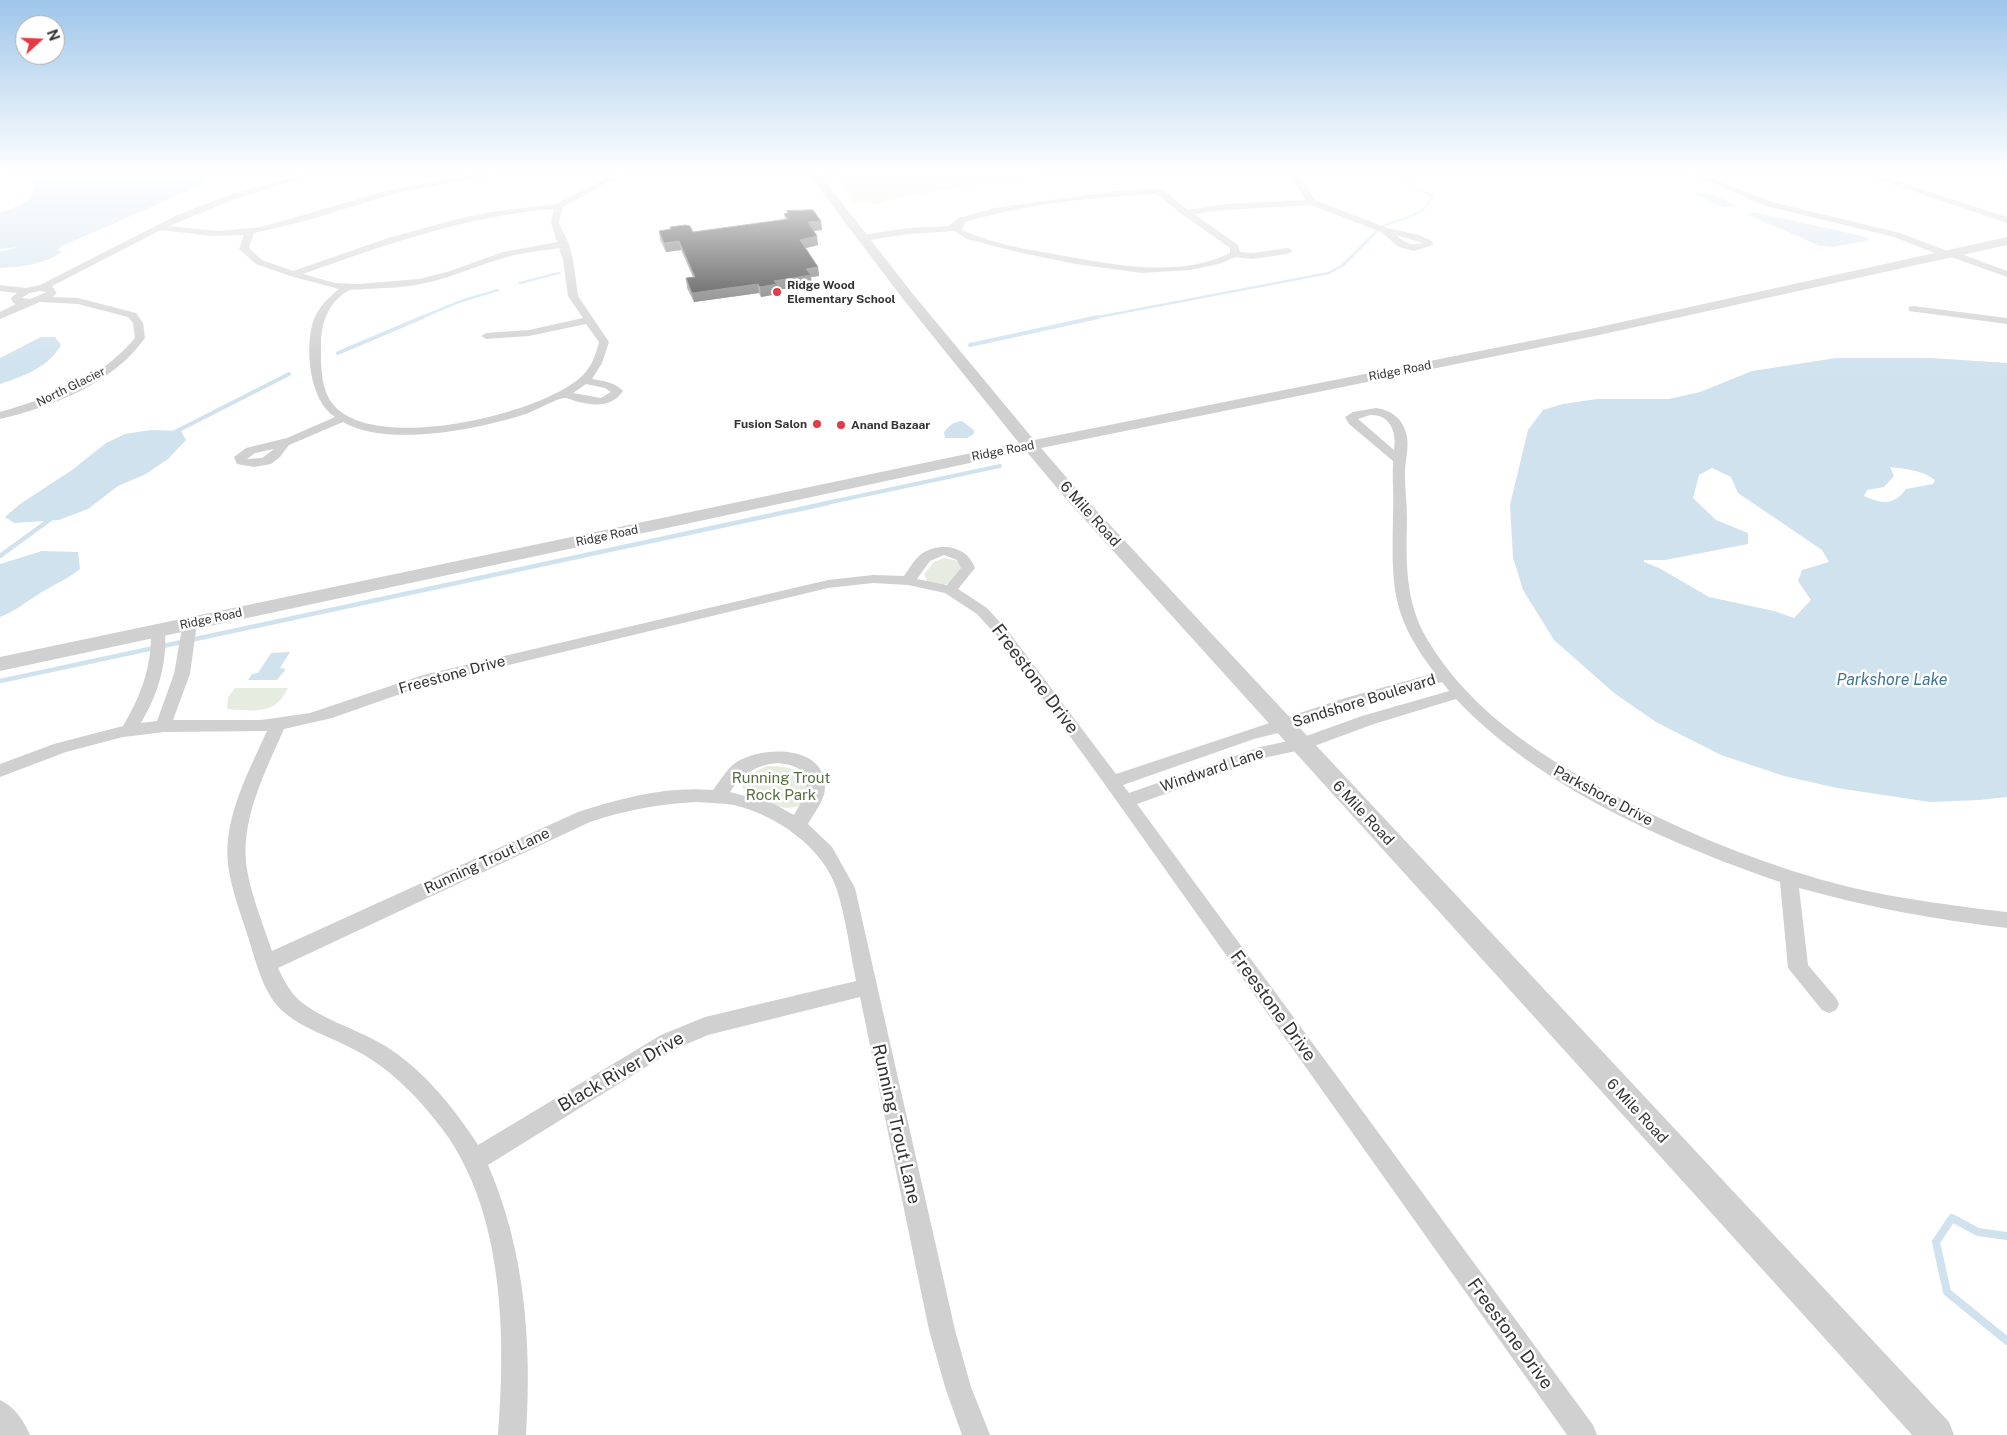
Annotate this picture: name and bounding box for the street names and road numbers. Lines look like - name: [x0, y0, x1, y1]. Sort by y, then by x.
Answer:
- street label: Ridge Road: [1367, 358, 1433, 384]
- street label: North Glacier: [34, 364, 108, 410]
- street label: Ridge Road: [970, 438, 1036, 464]
- street label: 6 Mile Road: [1056, 478, 1124, 550]
- street label: Ridge Road: [574, 522, 640, 550]
- street label: Ridge Road: [178, 605, 244, 633]
- street label: Freestone Drive: [987, 620, 1083, 738]
- street label: Freestone Drive: [397, 652, 507, 698]
- street label: Sandshore Boulevard: [1290, 671, 1438, 731]
- street label: Windward Lane: [1158, 744, 1266, 796]
- street label: Parkshore Drive: [1550, 762, 1656, 830]
- street label: 6 Mile Road: [1328, 777, 1398, 849]
- street label: Running Trout Lane: [421, 824, 553, 898]
- street label: Freestone Drive: [1226, 946, 1320, 1066]
- street label: Black River Drive: [554, 1027, 688, 1117]
- street label: Running Trout Lane: [867, 1042, 925, 1206]
- street label: 6 Mile Road: [1602, 1075, 1672, 1147]
- street label: Freestone Drive: [1463, 1274, 1557, 1394]

